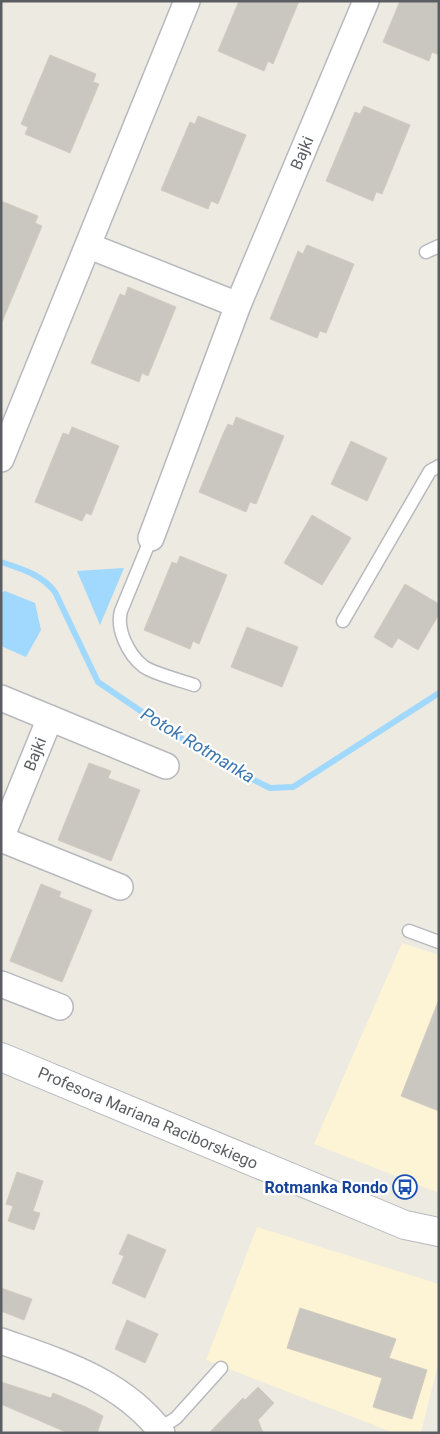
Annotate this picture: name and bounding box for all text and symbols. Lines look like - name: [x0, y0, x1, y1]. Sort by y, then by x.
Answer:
- street label: Bajki: [287, 133, 317, 173]
- water label: Potok Rotmanka: [137, 703, 259, 787]
- street label: Bajki: [20, 734, 50, 774]
- street label: Profesora Mariana Raciborskiego: [35, 1063, 261, 1173]
- bus stop icon: Rotmanka Rondo: [392, 1174, 418, 1200]
- place label: Rotmanka Rondo: [265, 1178, 388, 1197]

